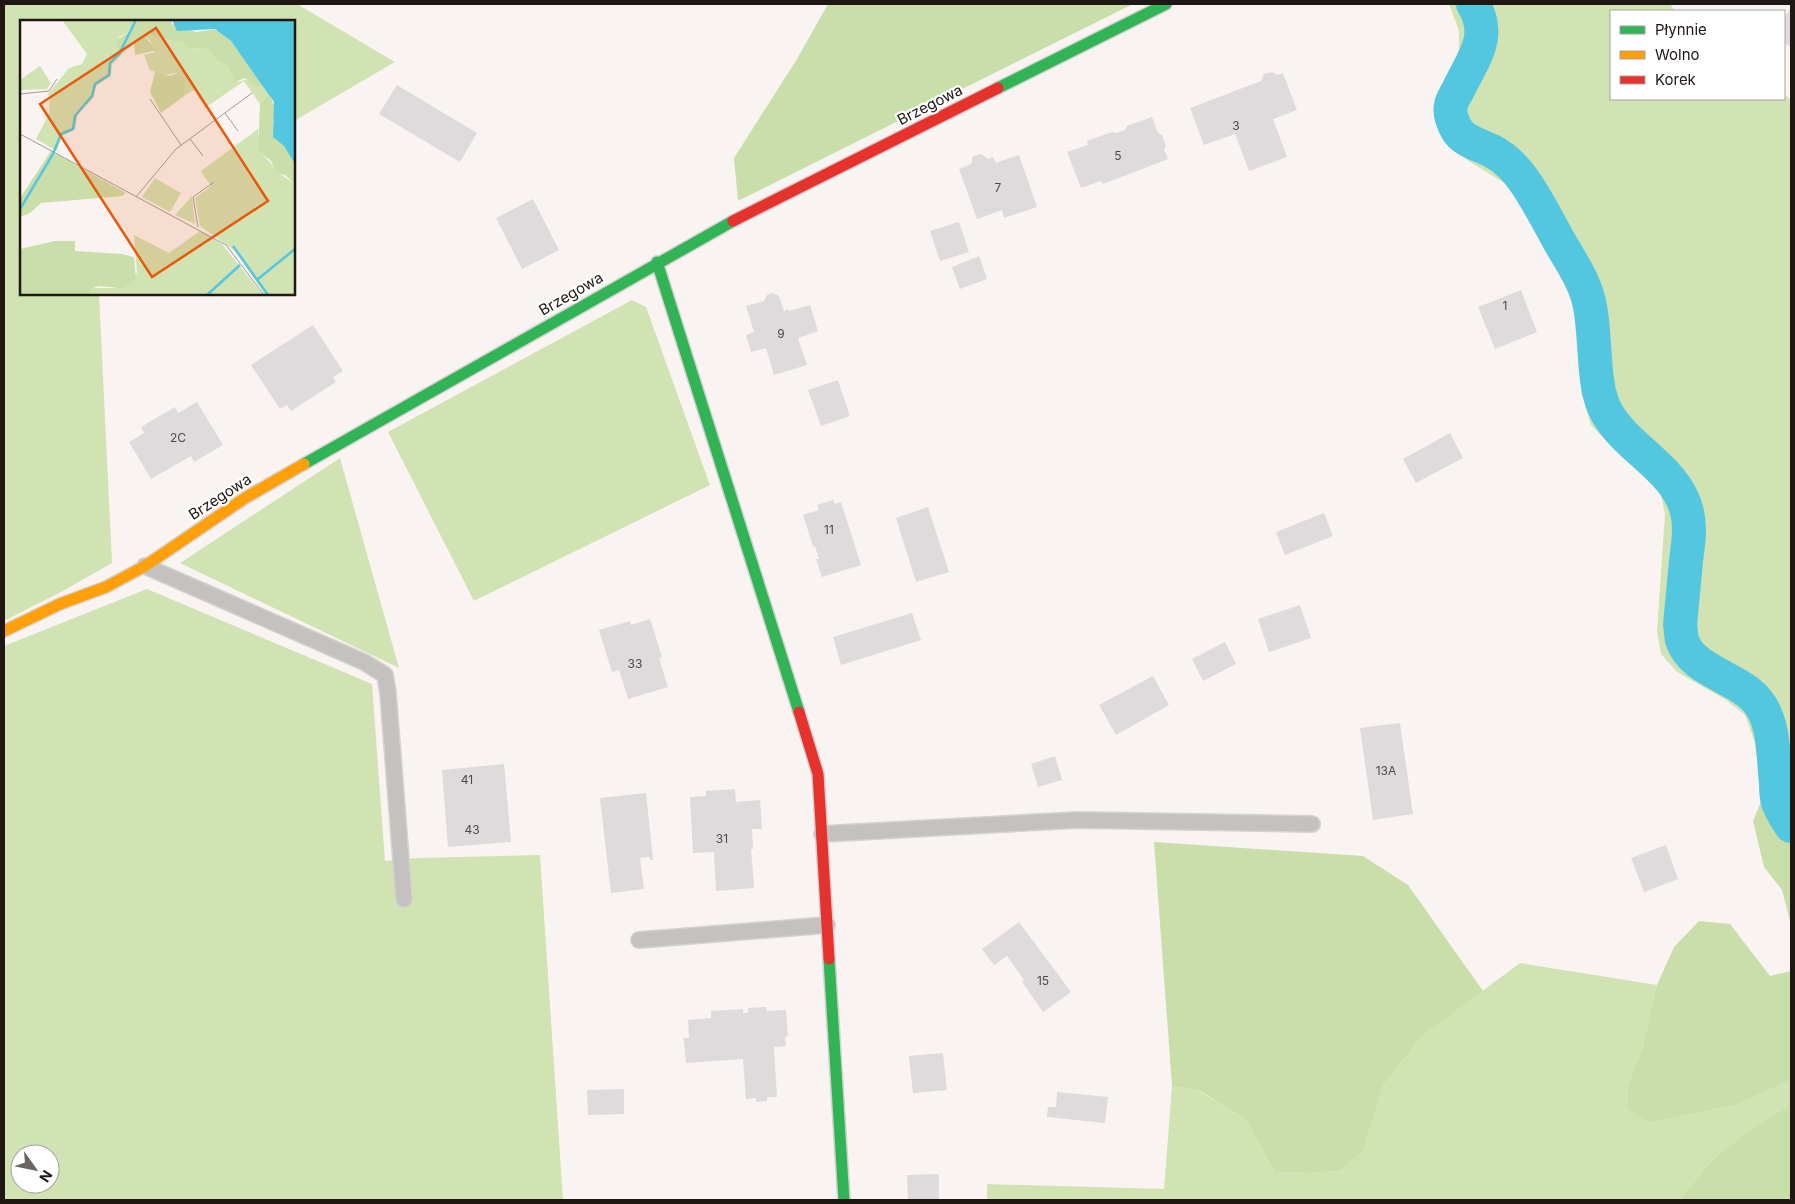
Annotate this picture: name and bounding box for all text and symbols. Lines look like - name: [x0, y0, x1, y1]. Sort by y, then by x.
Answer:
- legend: [1610, 10, 1785, 100]
- inset map: [20, 20, 295, 295]
- text: Płynnie: [1655, 20, 1707, 39]
- text: Wolno: [1655, 45, 1700, 64]
- text: Korek: [1655, 70, 1697, 89]
- street label: Brzegowa: [894, 80, 966, 129]
- house number: 3: [1232, 118, 1240, 133]
- house number: 5: [1114, 148, 1122, 163]
- house number: 7: [995, 180, 1002, 195]
- street label: Brzegowa: [535, 268, 606, 320]
- house number: 1: [1503, 298, 1507, 313]
- house number: 9: [777, 326, 785, 341]
- house number: 2C: [170, 430, 186, 445]
- street label: Brzegowa: [185, 469, 255, 524]
- house number: 11: [824, 522, 834, 537]
- house number: 33: [628, 656, 642, 671]
- house number: 13A: [1376, 763, 1396, 778]
- house number: 41: [461, 772, 473, 787]
- house number: 43: [464, 822, 480, 837]
- house number: 31: [716, 831, 728, 846]
- house number: 15: [1037, 973, 1049, 988]
- north arrow: [10, 1144, 60, 1194]
- text: N: [36, 1167, 56, 1185]

